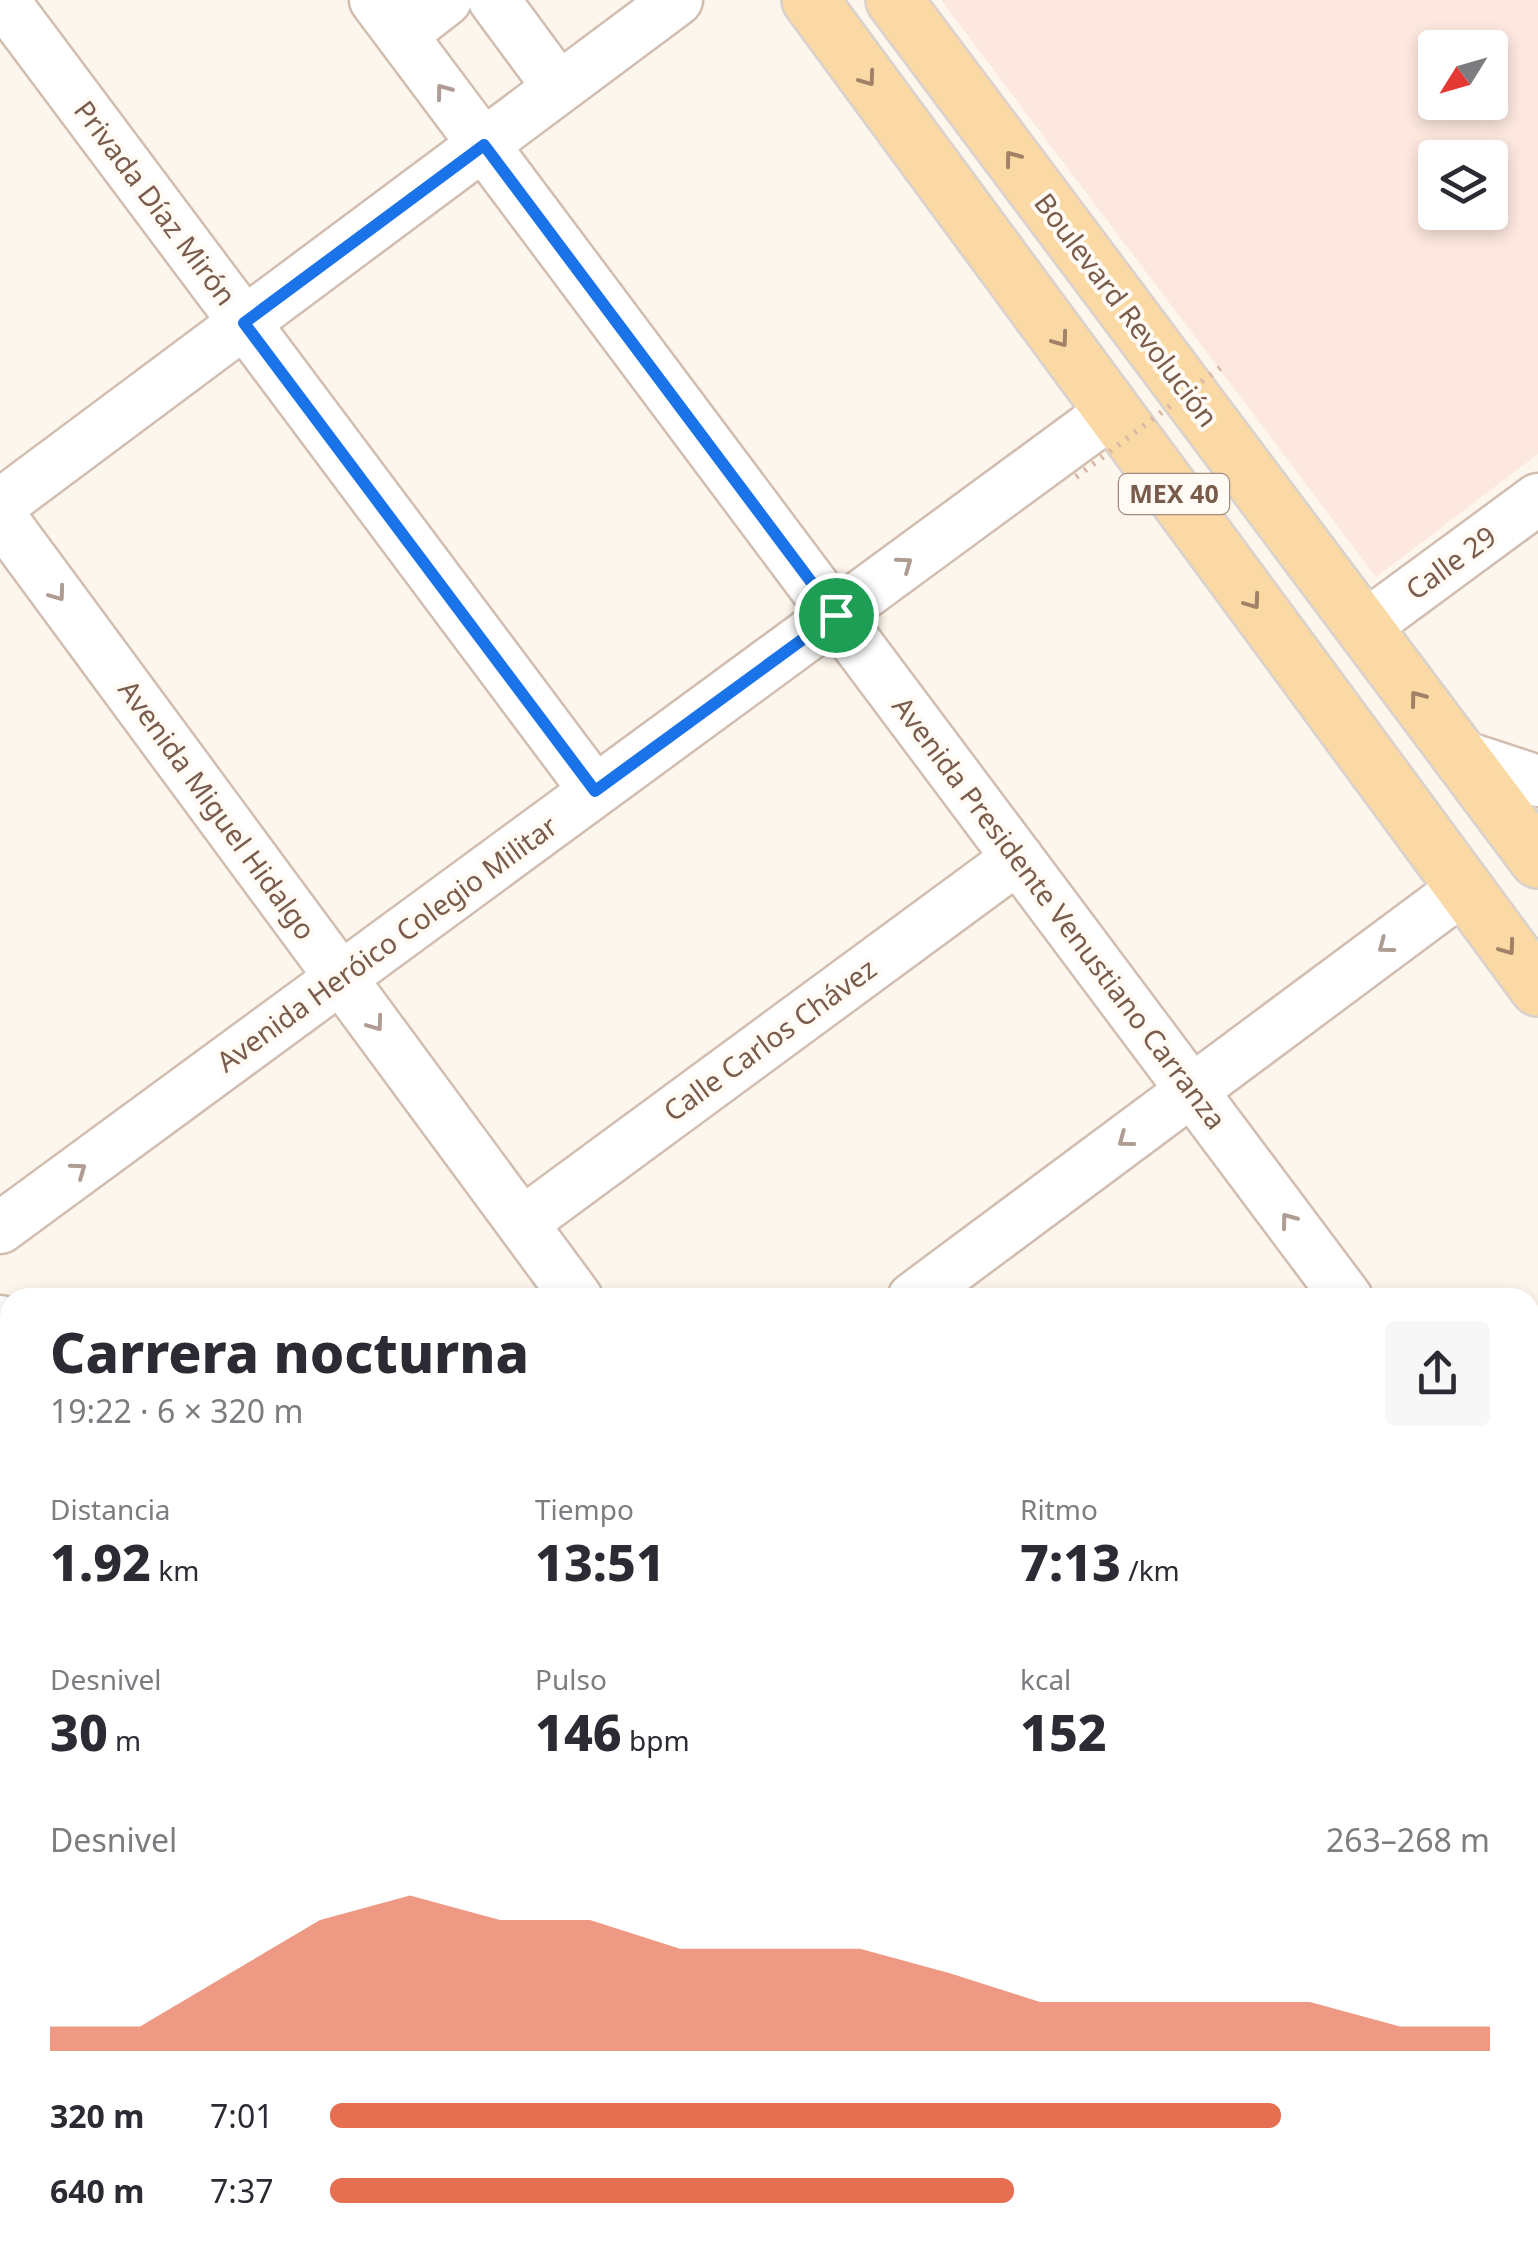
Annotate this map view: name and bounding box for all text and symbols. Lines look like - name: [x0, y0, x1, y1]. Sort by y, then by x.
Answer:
- north arrow: [1418, 30, 1508, 120]
- map controls: [1418, 30, 1508, 230]
- one-way arrow: [856, 67, 874, 86]
- one-way arrow: [438, 84, 455, 102]
- street label: Privada Díaz Mirón: [66, 92, 245, 313]
- button: layers: [1418, 140, 1508, 230]
- one-way arrow: [1007, 151, 1024, 169]
- street label: Boulevard Revolución: [1026, 185, 1227, 434]
- one-way arrow: [1049, 329, 1066, 347]
- road number: MEX 40: [1119, 474, 1229, 514]
- street label: Calle 29: [1398, 517, 1503, 608]
- one-way arrow: [894, 558, 912, 575]
- pin: [794, 573, 879, 658]
- one-way arrow: [46, 583, 64, 601]
- icon: arrive: [809, 588, 864, 643]
- one-way arrow: [1242, 591, 1259, 609]
- street label: Avenida Miguel Hidalgo: [111, 672, 325, 947]
- street label: Avenida Presidente Venustiano Carranza: [884, 688, 1235, 1137]
- one-way arrow: [1411, 691, 1428, 709]
- street label: Avenida Heróico Colegio Militar: [208, 806, 565, 1080]
- one-way arrow: [1378, 934, 1396, 951]
- one-way arrow: [1497, 937, 1514, 955]
- street label: Calle Carlos Chávez: [655, 949, 883, 1129]
- one-way arrow: [363, 1013, 382, 1032]
- one-way arrow: [1118, 1129, 1136, 1146]
- one-way arrow: [68, 1164, 86, 1182]
- one-way arrow: [1283, 1213, 1300, 1231]
- text: Carrera nocturna: [50, 1314, 529, 1389]
- button: share: [1385, 1321, 1490, 1426]
- text: 19:22 · 6 × 320 m: [50, 1389, 303, 1432]
- text: Distancia: [50, 1490, 171, 1528]
- text: Tiempo: [535, 1490, 634, 1528]
- text: Ritmo: [1020, 1490, 1098, 1528]
- text: 1.92: [50, 1528, 151, 1596]
- text: 13:51: [535, 1528, 665, 1596]
- text: 7:13: [1020, 1528, 1121, 1596]
- text: km: [151, 1551, 199, 1589]
- text: /km: [1121, 1551, 1180, 1589]
- text: Desnivel: [50, 1660, 161, 1698]
- text: Pulso: [535, 1660, 607, 1698]
- text: kcal: [1020, 1660, 1071, 1698]
- text: 30: [50, 1698, 108, 1766]
- text: 146: [535, 1698, 622, 1766]
- text: 152: [1020, 1698, 1107, 1766]
- text: m: [108, 1721, 141, 1759]
- text: bpm: [622, 1721, 690, 1759]
- text: Desnivel: [50, 1818, 177, 1861]
- text: 263–268 m: [1326, 1818, 1490, 1861]
- text: 320 m: [50, 2094, 144, 2137]
- text: 7:01: [210, 2094, 274, 2137]
- text: 640 m: [50, 2169, 144, 2212]
- text: 7:37: [210, 2169, 274, 2212]

